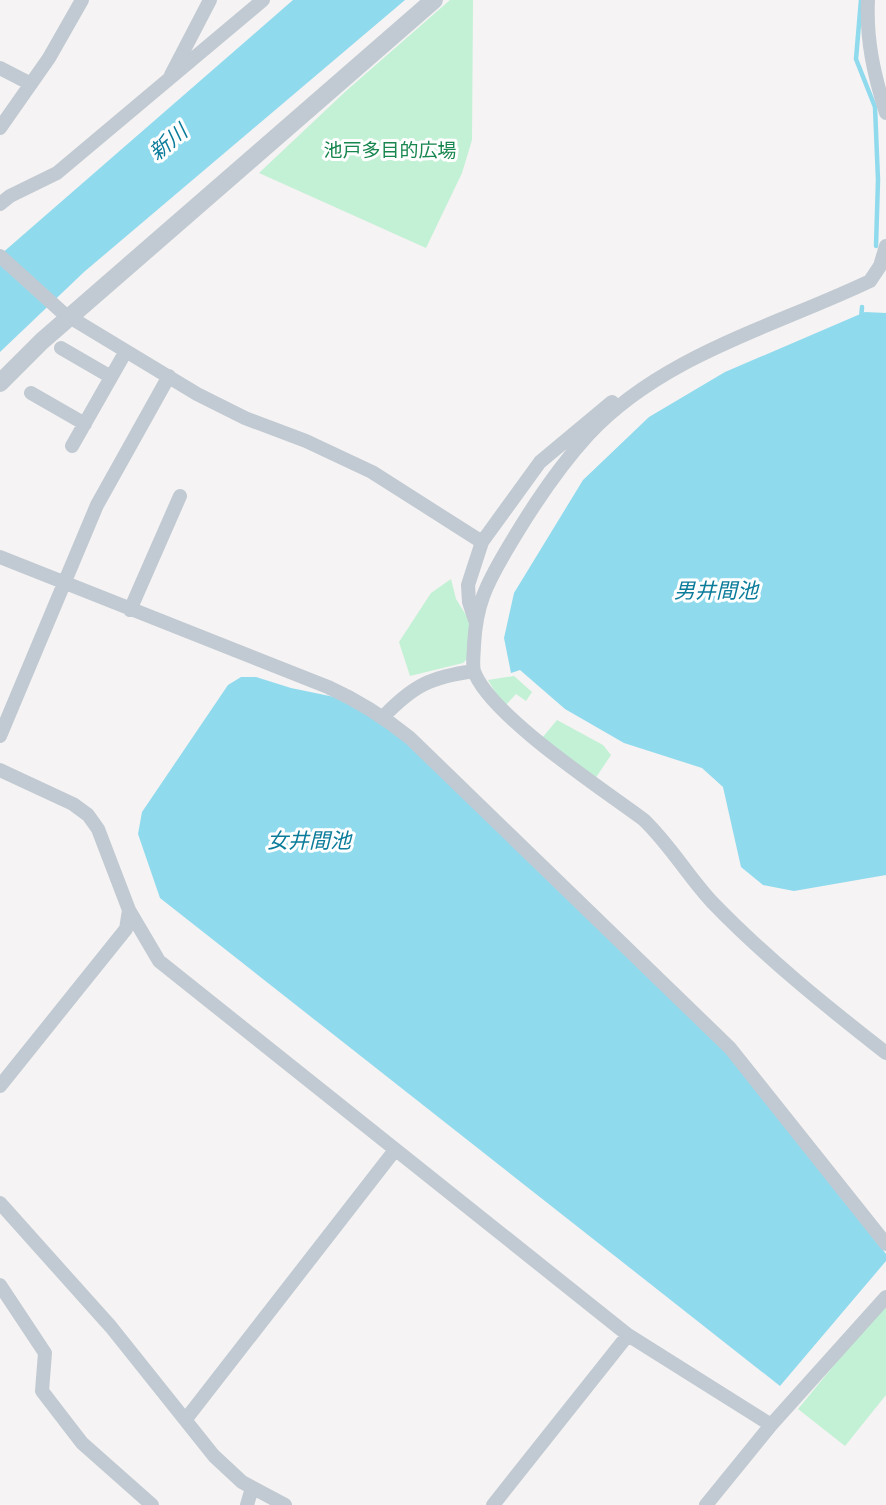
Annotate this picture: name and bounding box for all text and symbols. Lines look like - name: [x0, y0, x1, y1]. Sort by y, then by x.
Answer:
- water label: 新川: [143, 117, 194, 166]
- park label: 池戸多目的広場: [323, 138, 457, 163]
- water label: 男井間池: [674, 577, 760, 604]
- water label: 女井間池: [267, 827, 353, 854]

